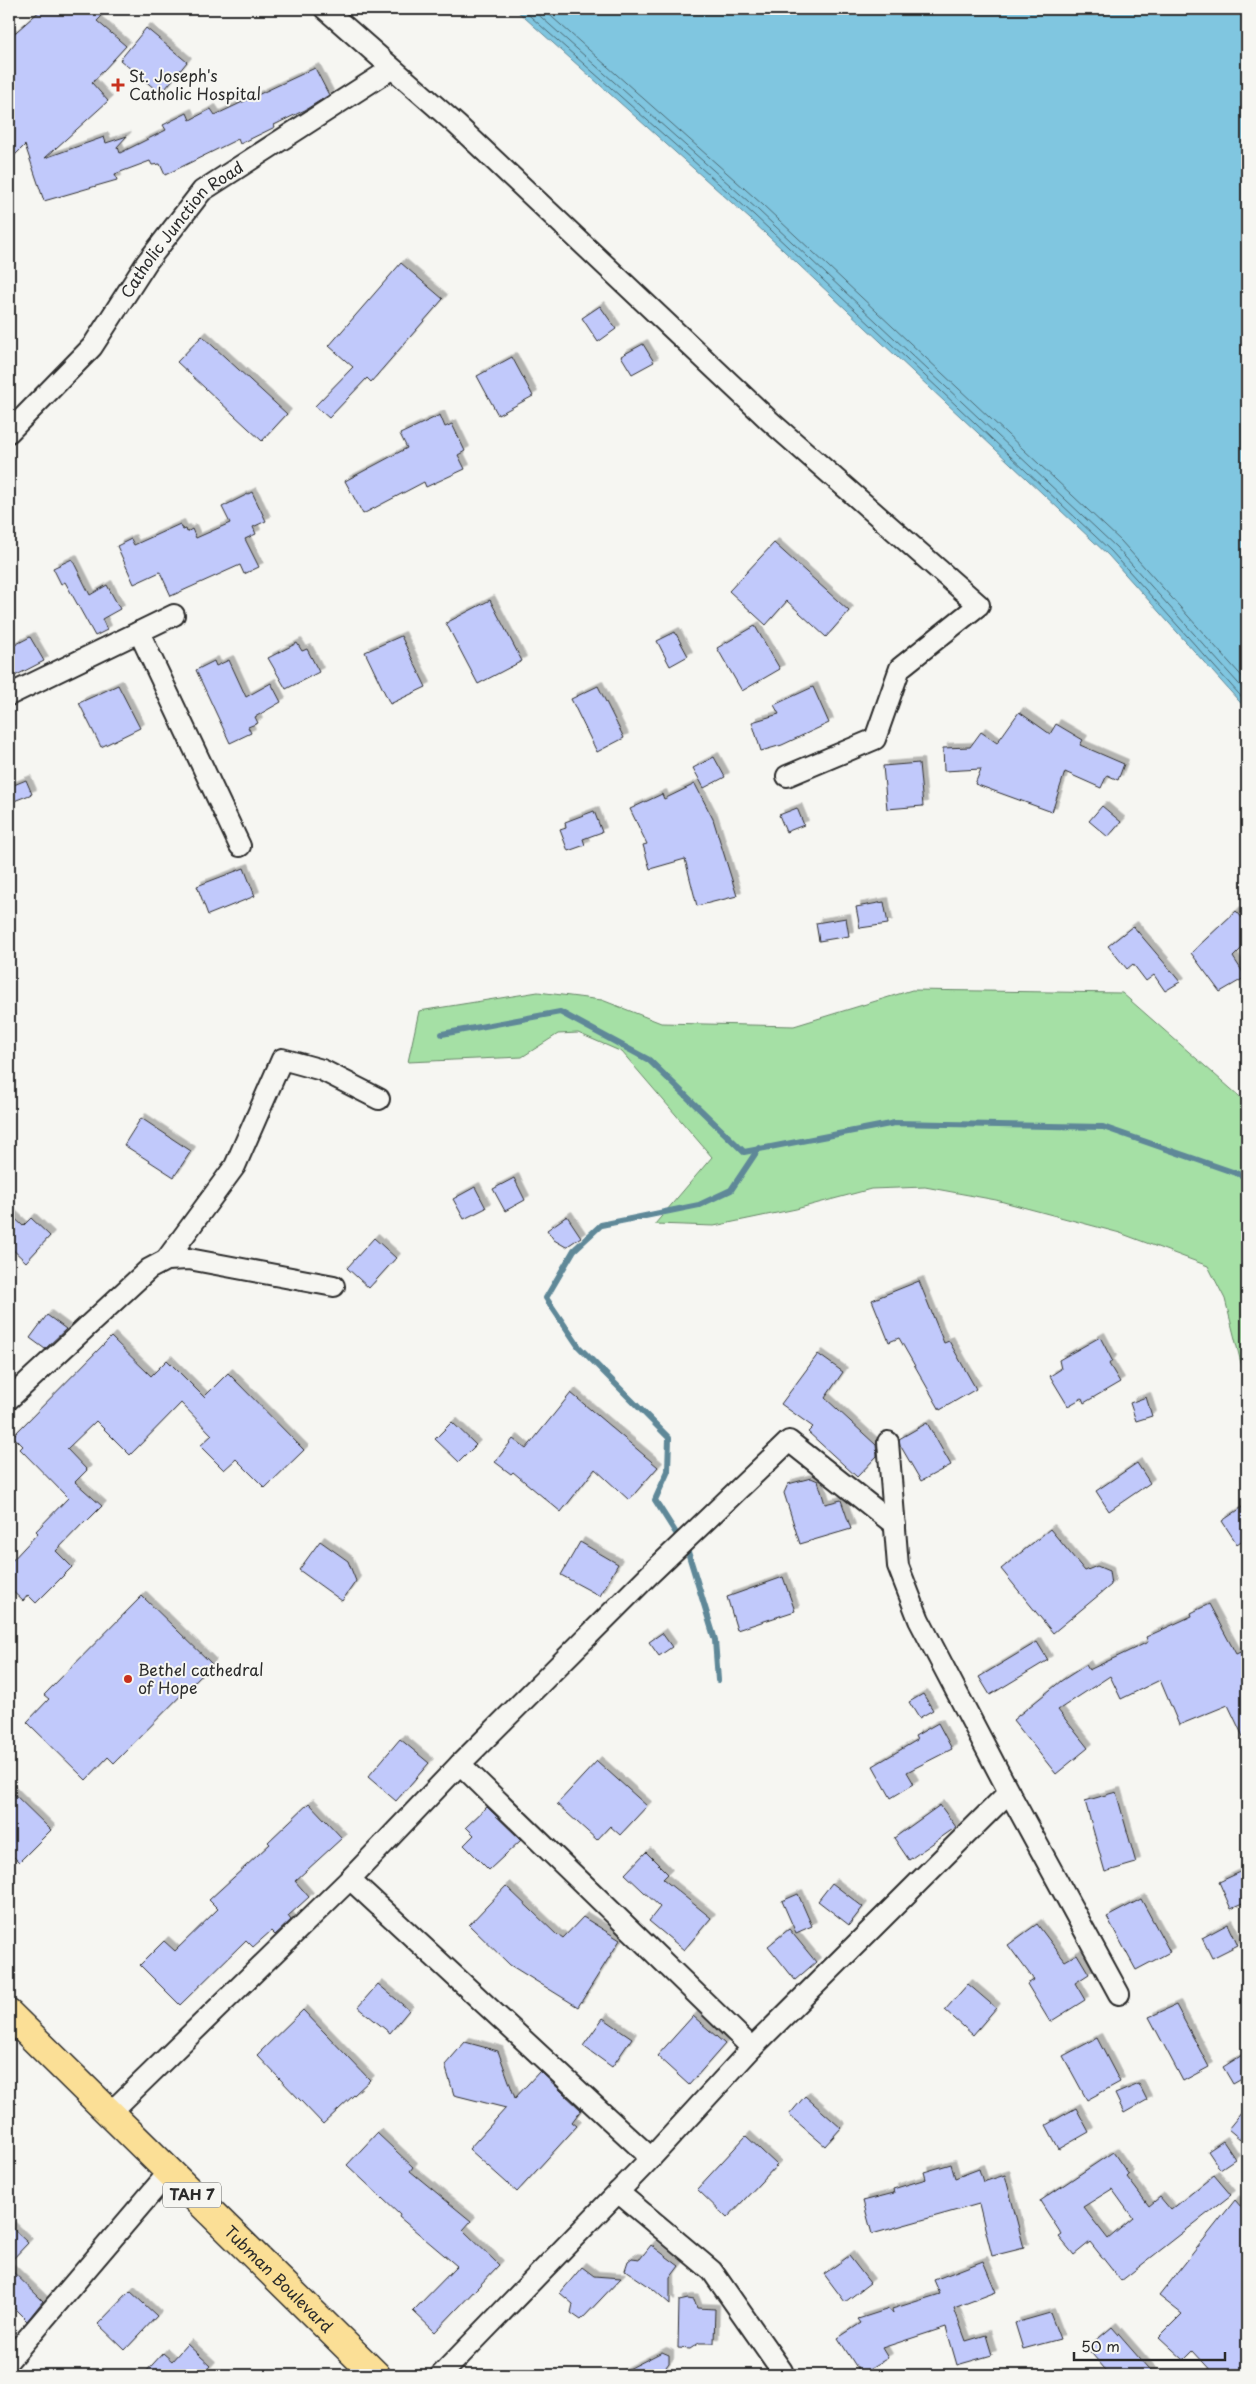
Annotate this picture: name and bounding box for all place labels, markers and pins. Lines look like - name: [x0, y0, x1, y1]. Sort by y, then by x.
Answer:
- place label: St. Joseph's Catholic Hospital: [129, 63, 261, 105]
- marker: St. Joseph's Catholic Hospital: [111, 78, 125, 92]
- place label: Bethel cathedral of Hope: [138, 1657, 264, 1699]
- marker: Bethel cathedral of Hope: [122, 1673, 134, 1685]

